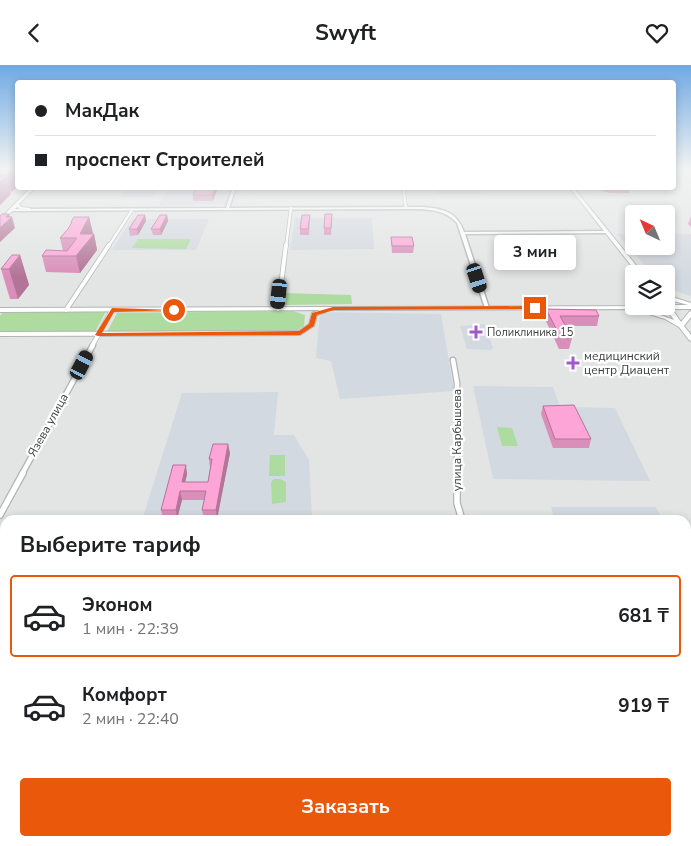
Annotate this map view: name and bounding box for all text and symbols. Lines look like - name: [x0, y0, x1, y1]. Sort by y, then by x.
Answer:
- text: Swyft: [315, 18, 376, 48]
- icon: back: [20, 19, 48, 47]
- icon: heart: [643, 19, 671, 47]
- text: МакДак: [65, 98, 139, 124]
- text: проспект Строителей: [65, 147, 264, 173]
- north arrow: [625, 205, 675, 255]
- map controls: [625, 205, 675, 315]
- callout: 3 мин: [494, 235, 576, 271]
- text: 3 мин: [513, 241, 557, 263]
- car: [465, 261, 488, 295]
- button: layers: [625, 265, 675, 315]
- car: [269, 278, 288, 310]
- route end: [524, 297, 546, 319]
- route start: [163, 299, 185, 321]
- marker: Поликлиника 15: [469, 325, 483, 339]
- place label: Поликлиника 15: [487, 325, 574, 340]
- car: [68, 348, 95, 382]
- place label: медицинский центр Диацент: [584, 348, 670, 378]
- marker: медицинский центр Диацент: [566, 356, 580, 370]
- street label: улица Карбышева: [449, 389, 465, 491]
- street label: Язева улица: [24, 390, 72, 460]
- text: Выберите тариф: [20, 530, 201, 560]
- text: Эконом: [82, 592, 153, 618]
- icon: car: [22, 594, 67, 639]
- text: 681 ₸: [618, 603, 669, 629]
- text: 1 мин · 22:39: [82, 618, 179, 640]
- text: Комфорт: [82, 682, 167, 708]
- icon: car: [22, 684, 67, 729]
- text: 919 ₸: [618, 693, 669, 719]
- text: 2 мин · 22:40: [82, 708, 179, 730]
- button: Заказать: [20, 778, 671, 836]

